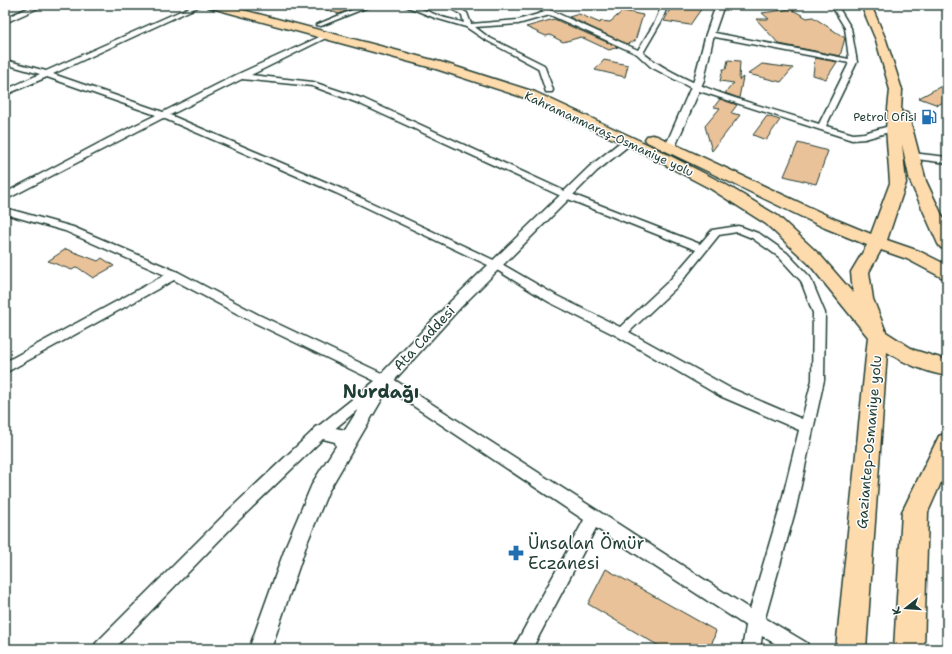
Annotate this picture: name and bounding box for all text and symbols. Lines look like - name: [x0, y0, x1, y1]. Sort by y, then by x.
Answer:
- street label: Kahramanmaraş-Osmaniye yolu: [522, 88, 696, 180]
- fuel station icon: Petrol Ofisi: [920, 108, 938, 126]
- place label: Petrol Ofisi: [853, 109, 917, 125]
- street label: Ata Caddesi: [389, 302, 459, 374]
- street label: Gaziantep-Osmaniye yolu: [852, 354, 886, 530]
- district label: Nurdağı: [343, 380, 419, 404]
- place label: Ünsalan Ömür Eczanesi: [528, 532, 645, 574]
- pharmacy icon: Ünsalan Ömür Eczanesi: [507, 544, 525, 562]
- north arrow: [886, 588, 926, 628]
- text: K: [889, 605, 905, 617]

